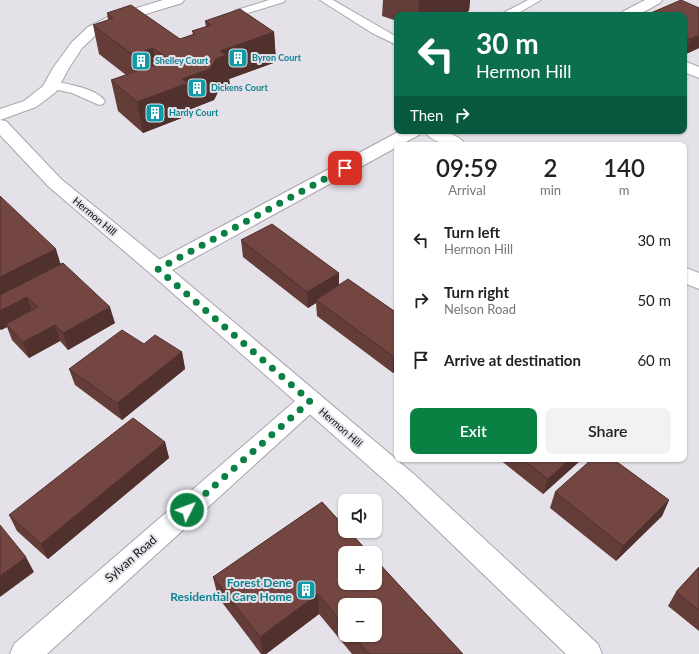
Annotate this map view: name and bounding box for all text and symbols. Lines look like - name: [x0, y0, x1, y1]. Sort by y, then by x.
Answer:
- text: 30 m: [476, 26, 539, 60]
- icon: left: [410, 28, 462, 80]
- building icon: Byron Court: [227, 47, 249, 69]
- building icon: Shelley Court: [130, 50, 152, 72]
- place label: Byron Court: [252, 52, 302, 63]
- place label: Shelley Court: [155, 55, 209, 66]
- text: Hermon Hill: [476, 60, 572, 82]
- building icon: Dickens Court: [186, 77, 208, 99]
- place label: Dickens Court: [211, 82, 268, 93]
- building icon: Hardy Court: [144, 102, 166, 124]
- icon: right: [451, 104, 473, 126]
- text: Then: [410, 106, 443, 124]
- place label: Hardy Court: [169, 107, 219, 118]
- pin: [328, 151, 362, 185]
- text: 09:59: [436, 153, 498, 182]
- text: 2: [544, 153, 557, 182]
- text: 140: [603, 153, 645, 182]
- icon: arrive: [334, 157, 356, 179]
- text: Arrival: [448, 182, 486, 198]
- text: min: [540, 182, 561, 198]
- text: m: [619, 182, 629, 198]
- street label: Hermon Hill: [71, 194, 119, 238]
- text: Turn left: [444, 223, 500, 241]
- icon: left: [410, 229, 432, 251]
- text: 30 m: [637, 231, 671, 249]
- text: Hermon Hill: [444, 241, 513, 257]
- text: Turn right: [444, 283, 509, 301]
- icon: right: [410, 289, 432, 311]
- text: 50 m: [637, 291, 671, 309]
- text: Nelson Road: [444, 301, 516, 317]
- icon: arrive: [410, 349, 432, 371]
- text: Arrive at destination: [444, 351, 581, 369]
- text: 60 m: [637, 351, 671, 369]
- street label: Hermon Hill: [317, 405, 365, 449]
- button: Exit: [410, 408, 537, 454]
- button: Share: [545, 408, 671, 454]
- position arrow: [166, 489, 208, 531]
- map controls: [338, 494, 382, 642]
- button: sound: [338, 494, 382, 538]
- street label: Sylvan Road: [102, 532, 160, 585]
- button: +: [338, 546, 382, 590]
- place label: Forest Dene Residential Care Home: [170, 575, 293, 604]
- building icon: Forest Dene Residential Care Home: [295, 579, 317, 601]
- button: −: [338, 598, 382, 642]

